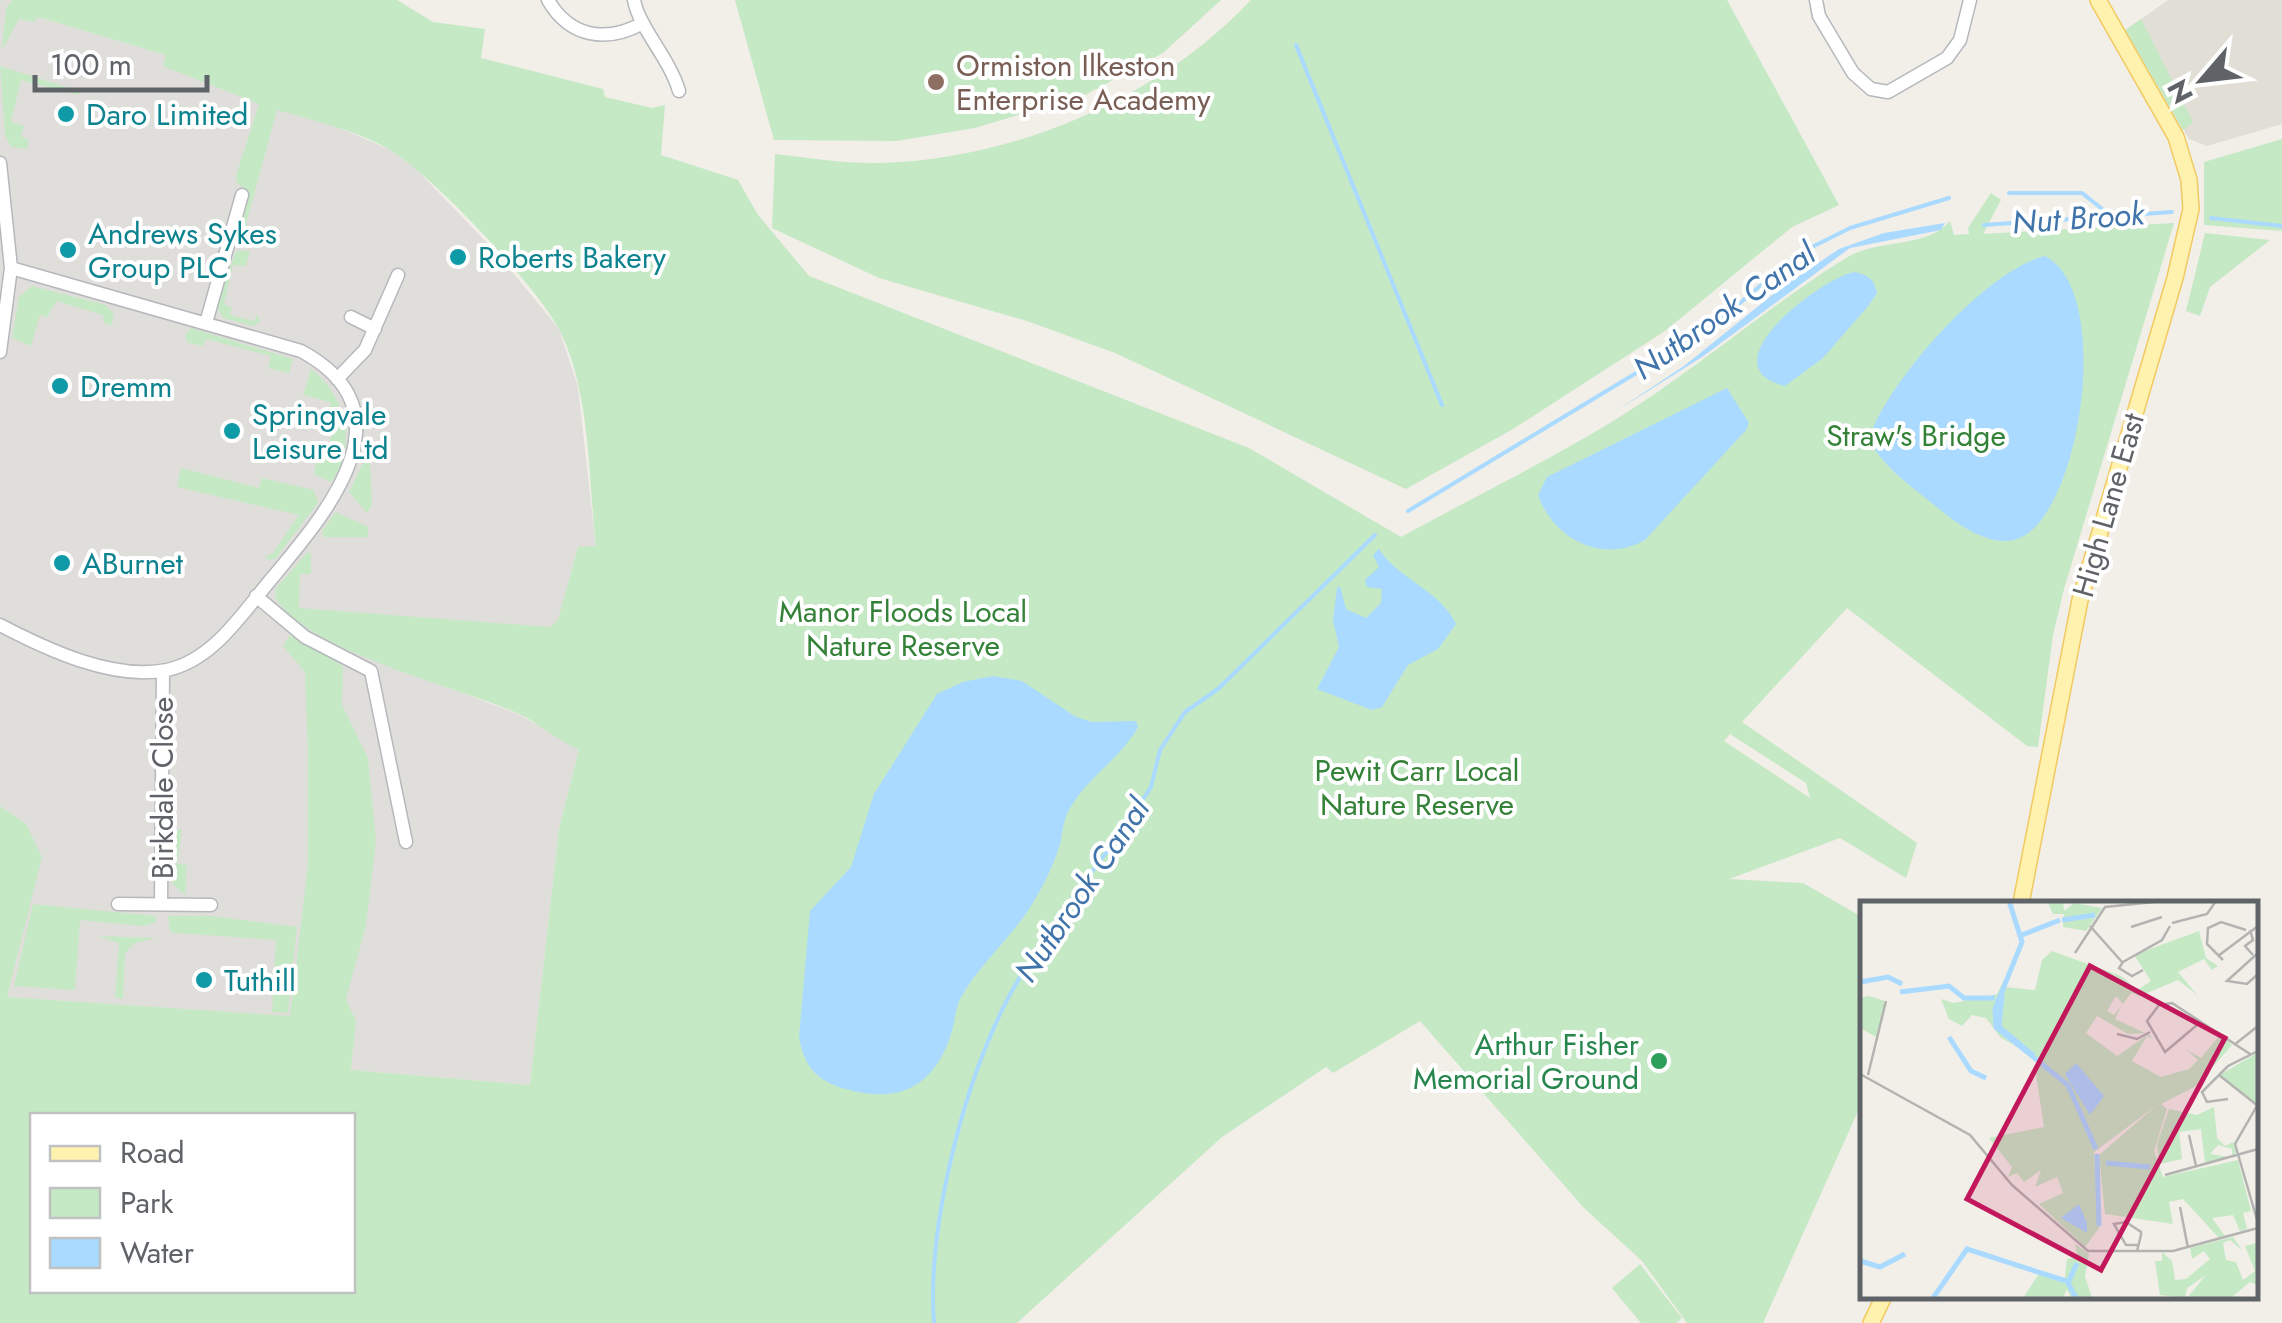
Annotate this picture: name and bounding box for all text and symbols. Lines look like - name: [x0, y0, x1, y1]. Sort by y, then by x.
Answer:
- scale bar: [35, 30, 208, 92]
- north arrow: [2152, 30, 2252, 130]
- text: 100 m: [50, 43, 132, 86]
- place label: Ormiston Ilkeston Enterprise Academy: [956, 44, 1211, 121]
- marker: Ormiston Ilkeston Enterprise Academy: [925, 71, 947, 93]
- text: N: [2157, 72, 2204, 111]
- place label: Daro Limited: [86, 93, 248, 136]
- marker: Daro Limited: [55, 103, 77, 125]
- water label: Nut Brook: [2010, 190, 2147, 246]
- place label: Andrews Sykes Group PLC: [88, 212, 277, 289]
- water label: Nutbrook Canal: [1624, 230, 1826, 391]
- place label: Roberts Bakery: [478, 236, 667, 279]
- marker: Andrews Sykes Group PLC: [57, 239, 79, 261]
- marker: Roberts Bakery: [447, 246, 469, 268]
- place label: Dremm: [80, 365, 173, 408]
- marker: Dremm: [49, 375, 71, 397]
- place label: Springvale Leisure Ltd: [252, 393, 389, 470]
- street label: High Lane East: [2061, 407, 2155, 602]
- park label: Straw's Bridge: [1826, 414, 2006, 457]
- marker: Springvale Leisure Ltd: [221, 420, 243, 442]
- place label: ABurnet: [82, 542, 184, 585]
- marker: ABurnet: [51, 552, 73, 574]
- park label: Manor Floods Local Nature Reserve: [779, 590, 1027, 667]
- street label: Birkdale Close: [141, 697, 184, 879]
- park label: Pewit Carr Local Nature Reserve: [1314, 749, 1520, 826]
- water label: Nutbrook Canal: [1003, 787, 1162, 991]
- inset map: [1860, 901, 2257, 1298]
- place label: Tuthill: [224, 959, 296, 1002]
- marker: Tuthill: [193, 969, 215, 991]
- place label: Arthur Fisher Memorial Ground: [1413, 1023, 1640, 1100]
- marker: Arthur Fisher Memorial Ground: [1648, 1050, 1670, 1072]
- legend: [30, 1113, 355, 1293]
- text: Road: [120, 1131, 185, 1174]
- text: Park: [120, 1181, 174, 1224]
- text: Water: [120, 1231, 195, 1274]

